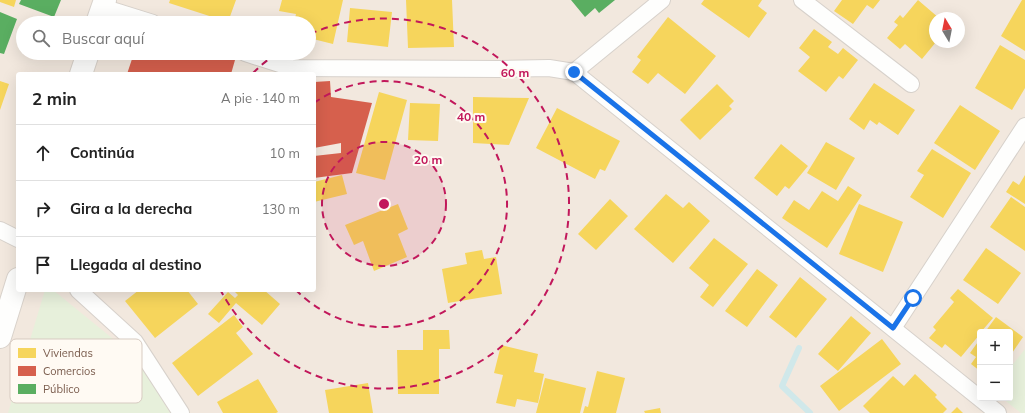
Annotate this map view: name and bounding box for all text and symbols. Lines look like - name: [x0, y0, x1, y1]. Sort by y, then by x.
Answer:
- north arrow: [929, 12, 965, 48]
- search box: [16, 16, 316, 60]
- icon: search: [30, 27, 52, 49]
- text: Buscar aquí: [62, 29, 144, 48]
- route end: [565, 63, 583, 81]
- text: 60 m: [501, 65, 529, 80]
- text: 2 min: [32, 88, 77, 109]
- text: A pie · 140 m: [221, 90, 300, 106]
- text: 40 m: [457, 109, 485, 124]
- icon: ahead: [32, 142, 54, 164]
- text: Continúa: [70, 143, 135, 162]
- text: 10 m: [270, 145, 300, 161]
- text: 20 m: [414, 152, 442, 167]
- centre of rings: [377, 197, 391, 211]
- icon: right: [32, 198, 54, 220]
- text: Gira a la derecha: [70, 199, 192, 218]
- text: 130 m: [262, 201, 300, 217]
- icon: arrive: [32, 254, 54, 276]
- text: Llegada al destino: [70, 255, 202, 274]
- route start: [904, 289, 922, 307]
- map controls: [977, 329, 1013, 401]
- button: +: [977, 329, 1013, 365]
- legend: [10, 339, 142, 403]
- text: Viviendas: [43, 346, 93, 360]
- text: Comercios: [43, 364, 96, 378]
- button: −: [977, 365, 1013, 401]
- text: Público: [43, 382, 80, 396]

